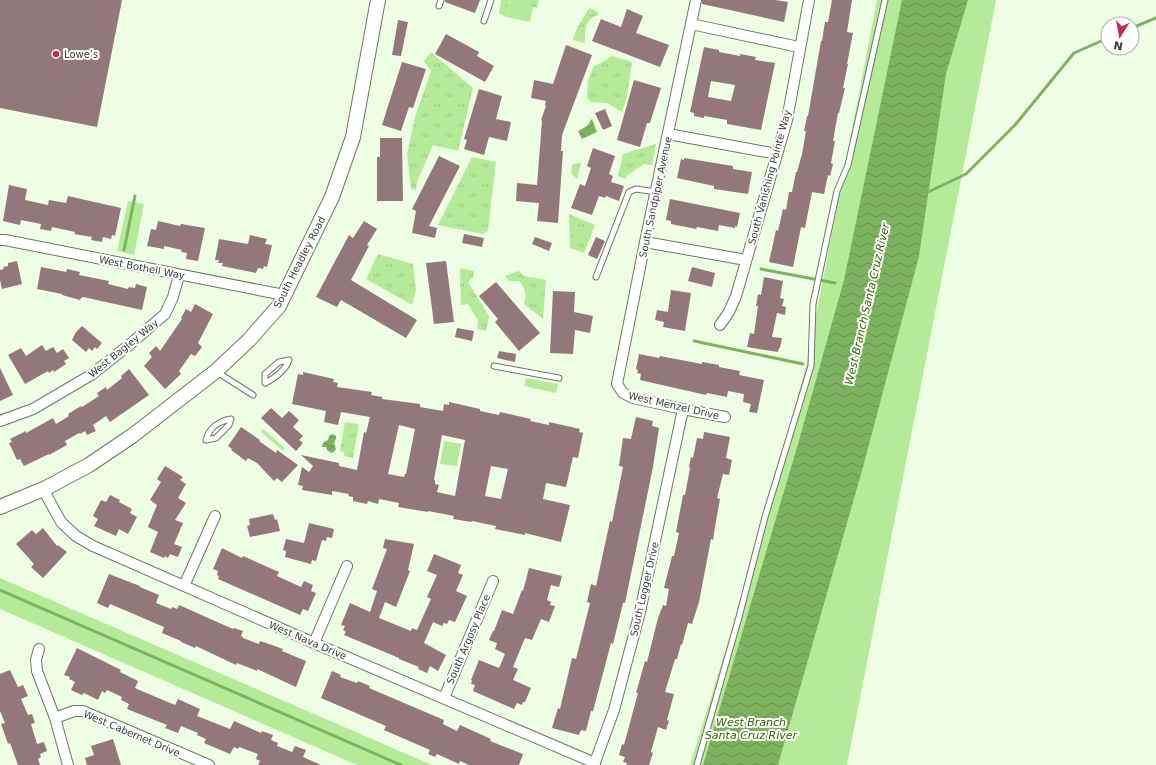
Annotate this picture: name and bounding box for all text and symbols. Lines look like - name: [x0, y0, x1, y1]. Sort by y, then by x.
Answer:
- north arrow: [1100, 16, 1140, 56]
- text: N: [1112, 38, 1124, 53]
- marker: Lowe’s: [51, 49, 61, 59]
- place label: Lowe’s: [64, 49, 98, 60]
- street label: South Vanishing Pointe Way: [746, 108, 793, 246]
- street label: South Sandpiper Avenue: [637, 136, 674, 259]
- street label: South Headley Road: [272, 215, 327, 310]
- water label: West Branch Santa Cruz River: [843, 220, 893, 386]
- street label: West Bothell Way: [98, 254, 186, 281]
- street label: West Bagley Way: [86, 317, 160, 380]
- street label: West Menzel Drive: [627, 390, 720, 421]
- street label: South Logger Drive: [628, 541, 661, 637]
- street label: South Argosy Place: [445, 593, 492, 686]
- street label: West Nava Drive: [267, 619, 348, 662]
- street label: West Cabernet Drive: [82, 708, 182, 759]
- water label: West Branch Santa Cruz River: [705, 716, 799, 742]

